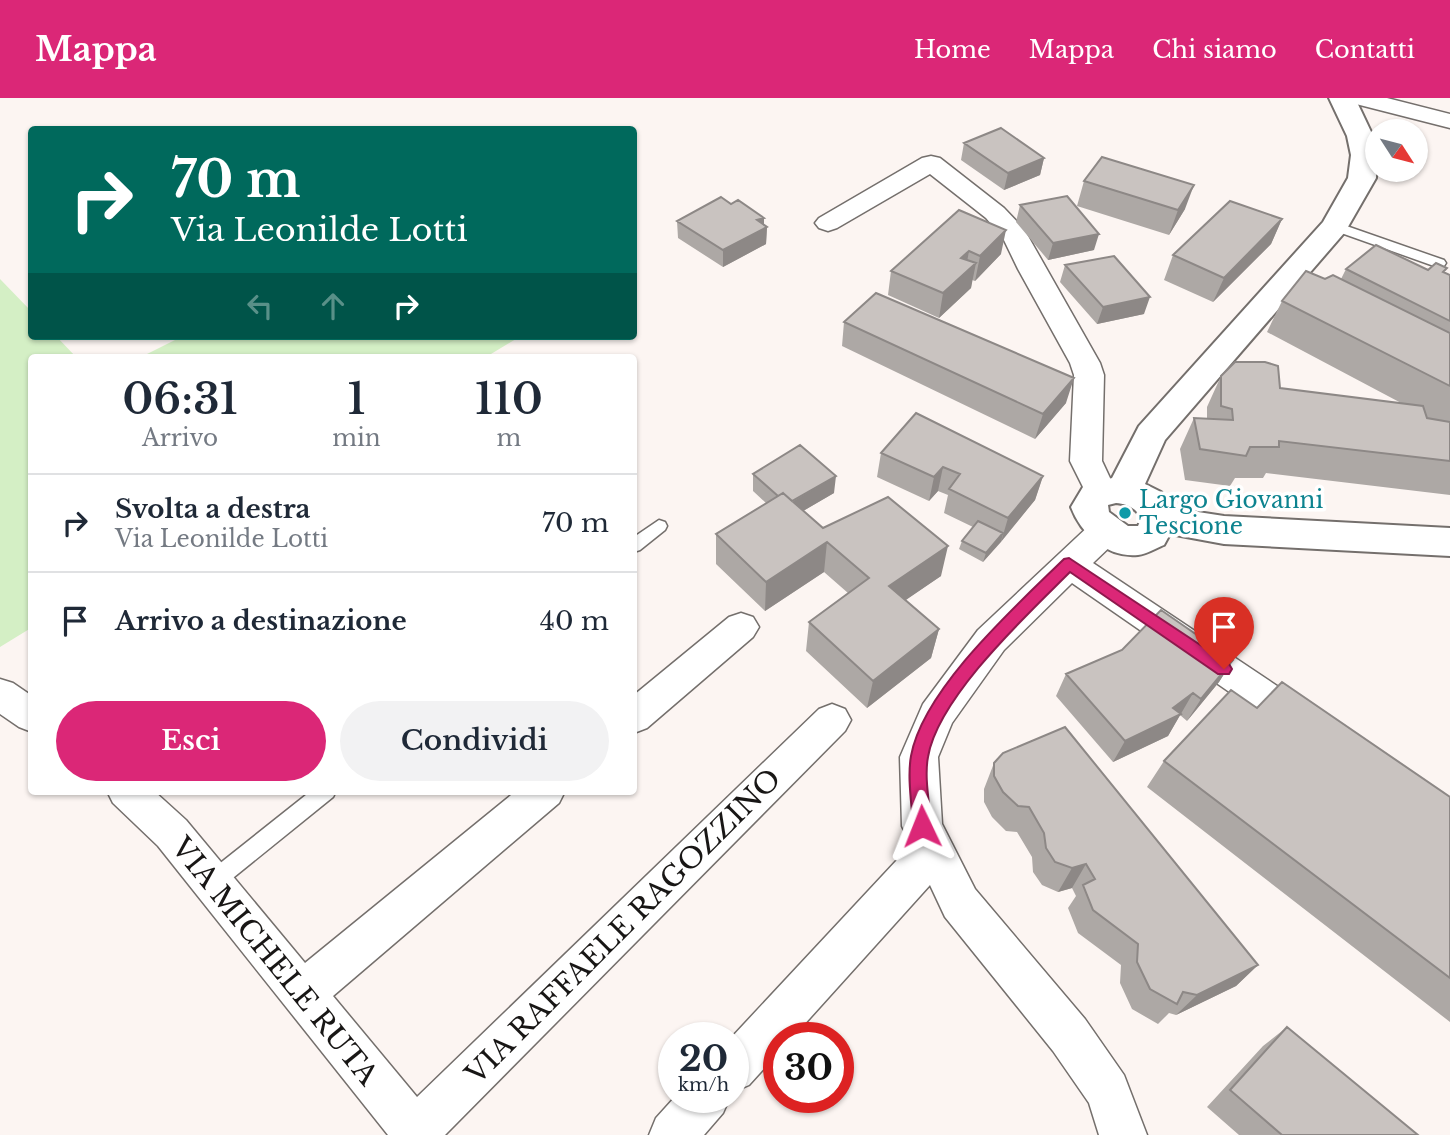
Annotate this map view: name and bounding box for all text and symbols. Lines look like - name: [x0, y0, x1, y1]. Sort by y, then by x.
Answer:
- text: Mappa: [35, 29, 157, 70]
- text: Home: [914, 35, 991, 64]
- text: Mappa: [1029, 35, 1114, 64]
- text: Chi siamo: [1152, 35, 1277, 64]
- text: Contatti: [1315, 35, 1415, 64]
- north arrow: [1365, 119, 1428, 182]
- map controls: [1365, 119, 1428, 182]
- text: 70 m: [171, 149, 301, 210]
- icon: right: [56, 154, 147, 245]
- text: Via Leonilde Lotti: [171, 210, 468, 250]
- icon: left: [241, 287, 279, 325]
- icon: ahead: [314, 287, 352, 325]
- icon: right: [387, 287, 425, 325]
- text: 06:31: [122, 373, 238, 425]
- text: 1: [347, 373, 366, 425]
- text: 110: [475, 373, 543, 425]
- text: Arrivo: [142, 424, 218, 452]
- text: min: [332, 424, 381, 452]
- text: m: [496, 424, 521, 452]
- place label: Largo Giovanni Tescione: [1139, 486, 1323, 540]
- text: Svolta a destra: [115, 493, 311, 525]
- icon: right: [56, 504, 94, 542]
- marker: Largo Giovanni Tescione: [1117, 505, 1133, 521]
- text: 70 m: [542, 507, 609, 539]
- text: Via Leonilde Lotti: [115, 525, 328, 553]
- pin: [1194, 597, 1254, 669]
- icon: arrive: [56, 602, 94, 640]
- text: Arrivo a destinazione: [115, 605, 407, 637]
- text: 40 m: [540, 605, 609, 637]
- icon: arrive: [1205, 608, 1243, 646]
- button: Esci: [56, 701, 326, 781]
- button: Condividi: [340, 701, 609, 781]
- street label: VIA RAFFAELE RAGOZZINO: [458, 761, 788, 1092]
- position arrow: [885, 789, 959, 863]
- street label: VIA MICHELE RUTA: [163, 829, 386, 1093]
- speed limit sign: 30: [763, 1022, 854, 1113]
- text: 20: [679, 1037, 728, 1080]
- text: km/h: [678, 1074, 729, 1096]

